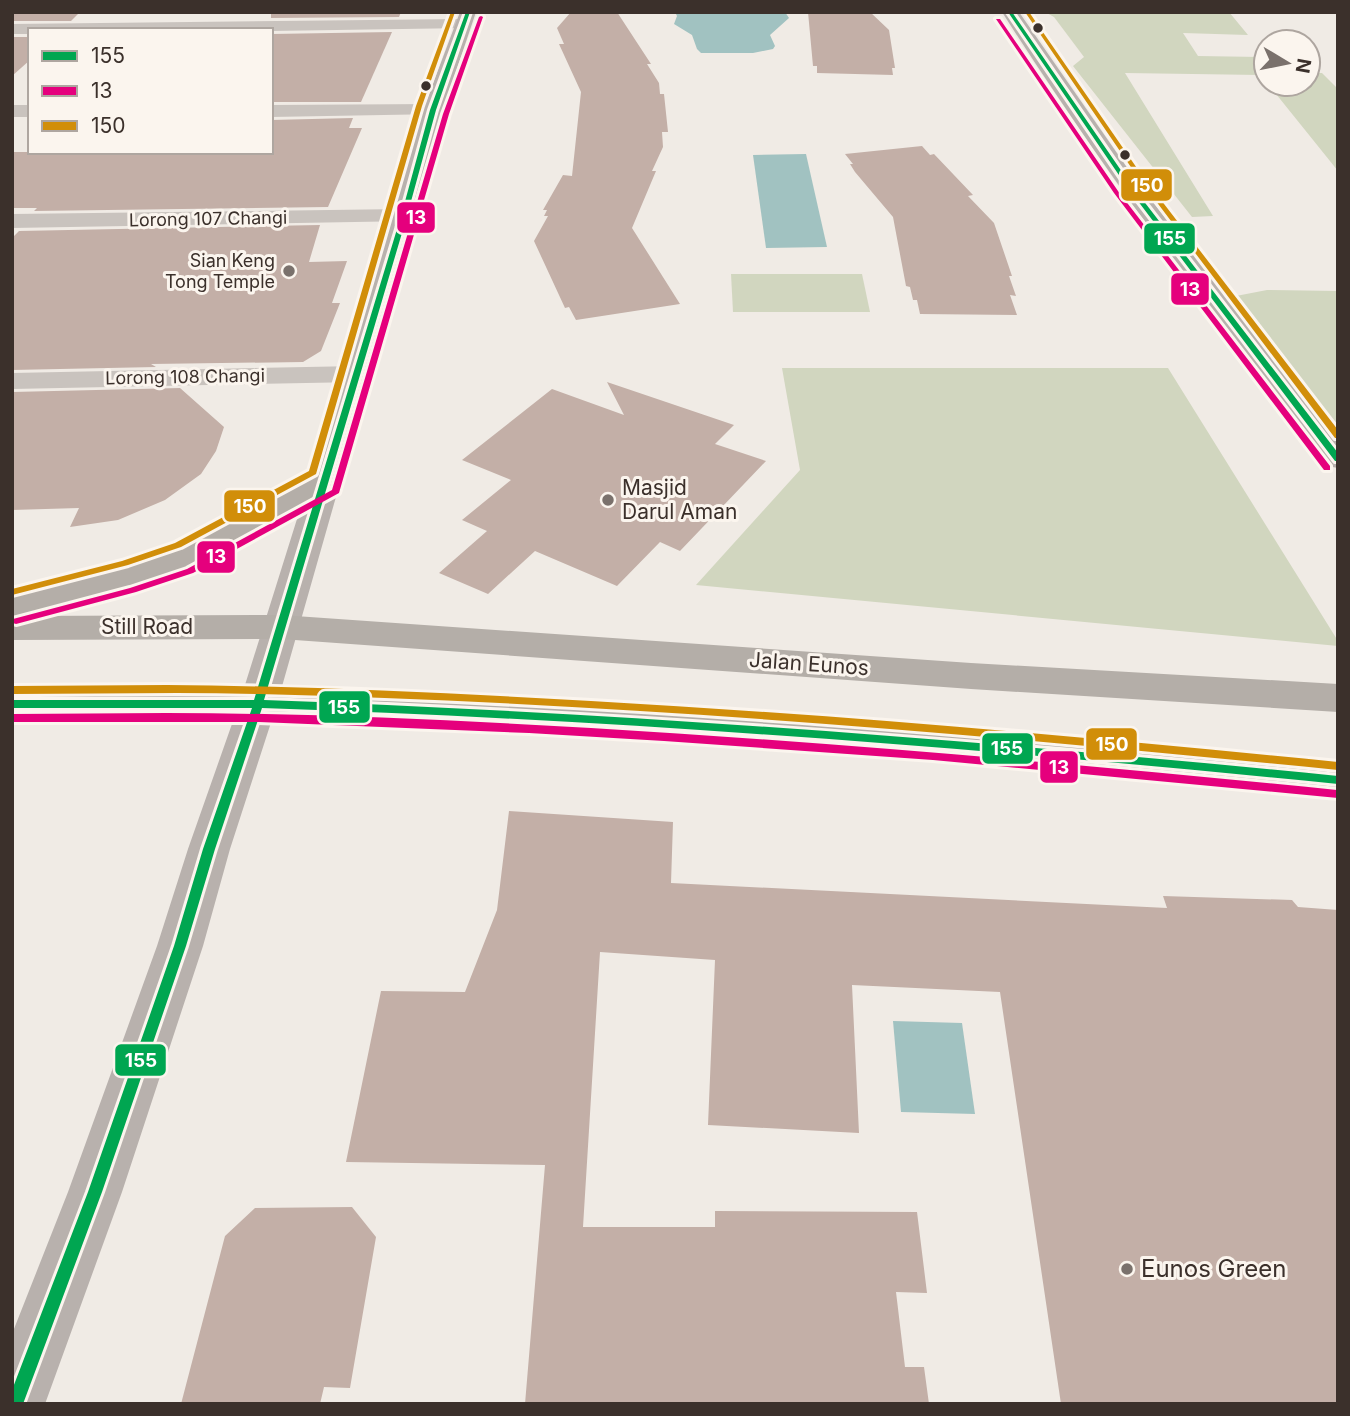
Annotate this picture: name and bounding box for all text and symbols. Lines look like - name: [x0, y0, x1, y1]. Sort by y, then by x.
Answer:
- unlabelled marker: [1031, 21, 1045, 35]
- legend: [28, 28, 273, 154]
- north arrow: [1252, 28, 1322, 98]
- text: 155: [91, 43, 125, 68]
- text: N: [1291, 57, 1316, 75]
- text: 13: [91, 78, 113, 103]
- unlabelled marker: [419, 79, 433, 93]
- text: 150: [91, 113, 126, 138]
- unlabelled marker: [1118, 148, 1132, 162]
- line badge: 150: [1120, 168, 1173, 202]
- text: 150: [1130, 174, 1164, 197]
- line badge: 13: [396, 201, 436, 234]
- text: 13: [406, 206, 426, 229]
- street label: Lorong 107 Changi: [129, 207, 287, 230]
- line badge: 155: [1143, 222, 1196, 255]
- text: 155: [1154, 227, 1186, 250]
- place label: Sian Keng Tong Temple: [165, 250, 275, 292]
- marker: Sian Keng Tong Temple: [281, 263, 297, 279]
- line badge: 13: [1170, 272, 1210, 306]
- text: 13: [1180, 278, 1200, 301]
- street label: Lorong 108 Changi: [105, 365, 265, 388]
- place label: Masjid Darul Aman: [622, 475, 737, 524]
- line badge: 150: [223, 489, 276, 523]
- marker: Masjid Darul Aman: [600, 492, 616, 508]
- text: 150: [233, 495, 267, 518]
- line badge: 13: [196, 540, 236, 574]
- text: 13: [206, 545, 226, 568]
- street label: Still Road: [101, 614, 193, 639]
- street label: Jalan Eunos: [748, 647, 870, 680]
- line badge: 155: [318, 690, 371, 724]
- text: 155: [328, 696, 360, 719]
- line badge: 150: [1085, 727, 1138, 761]
- line badge: 155: [981, 732, 1034, 765]
- text: 150: [1095, 733, 1129, 756]
- text: 155: [991, 737, 1023, 760]
- line badge: 13: [1039, 750, 1079, 784]
- text: 13: [1049, 756, 1069, 779]
- line badge: 155: [114, 1043, 167, 1077]
- text: 155: [125, 1049, 157, 1072]
- place label: Eunos Green: [1141, 1254, 1286, 1283]
- marker: Eunos Green: [1119, 1261, 1135, 1277]

